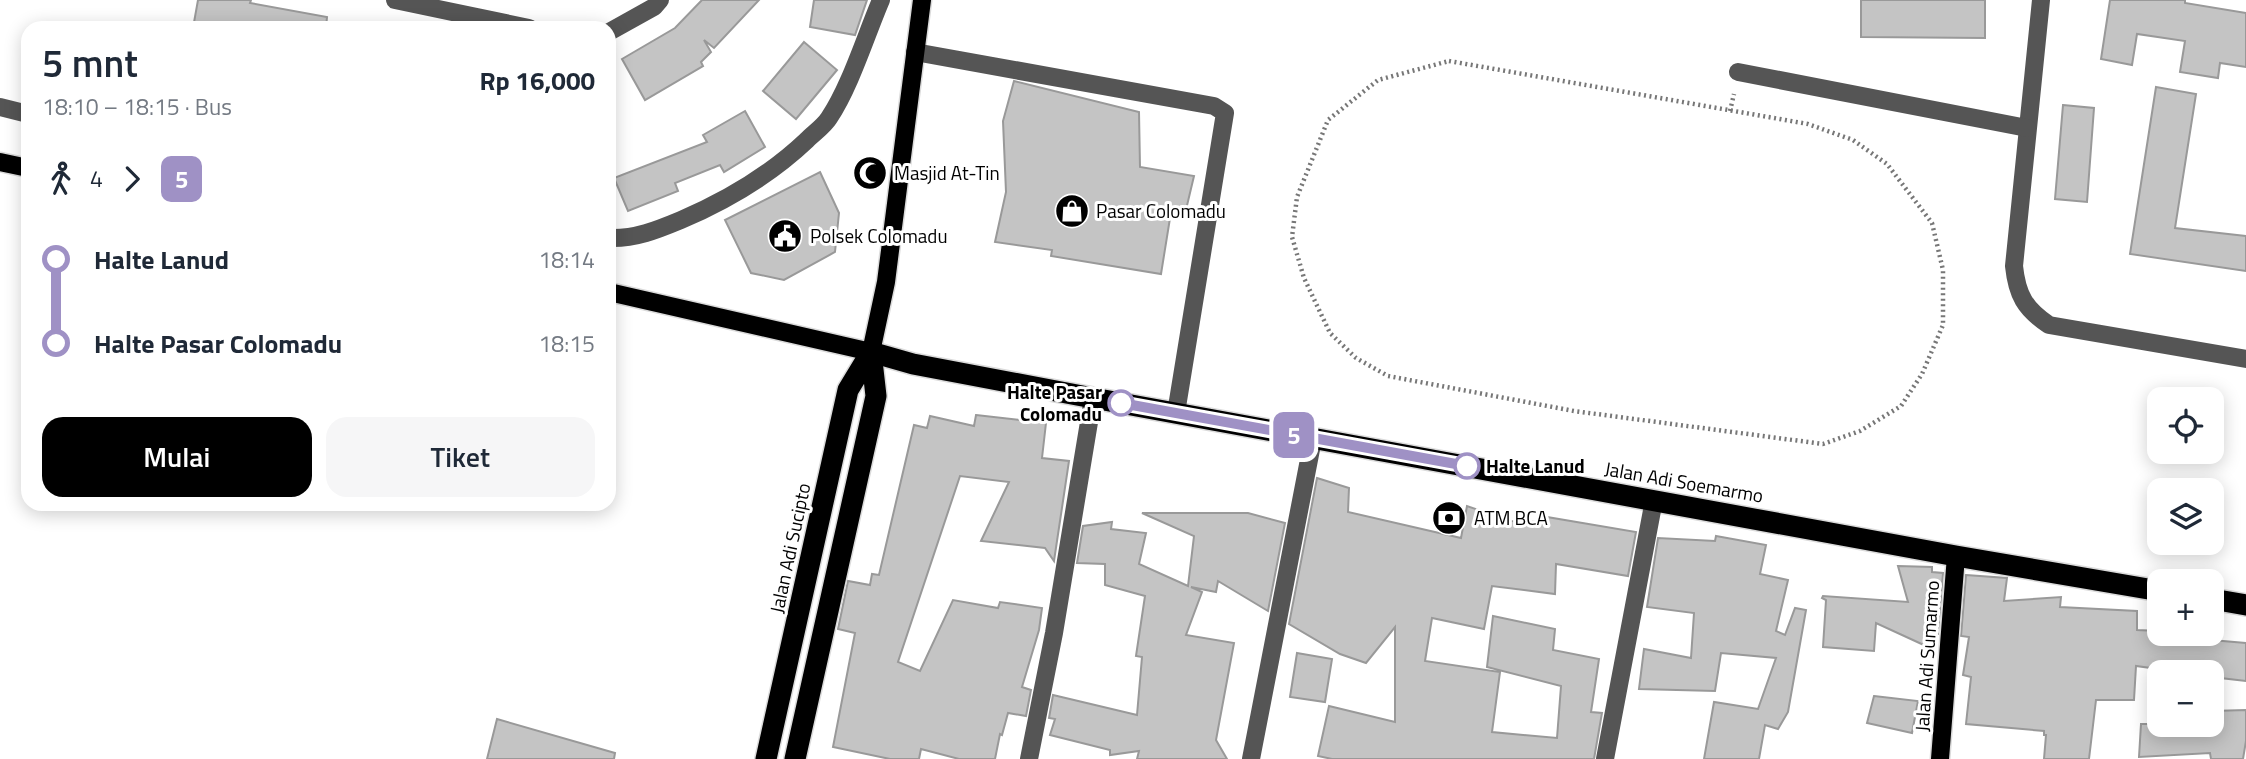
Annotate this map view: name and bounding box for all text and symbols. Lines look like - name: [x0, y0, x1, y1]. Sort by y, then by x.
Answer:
- text: 5 mnt: [42, 34, 138, 92]
- text: Rp 16,000: [479, 61, 595, 100]
- text: 18:10 – 18:15 · Bus: [42, 89, 232, 124]
- mosque icon: Masjid At-Tin: [851, 154, 889, 192]
- place label: Masjid At-Tin: [894, 158, 1000, 187]
- icon: walk: [42, 160, 80, 198]
- icon: forward: [113, 160, 151, 198]
- text: 4: [90, 161, 103, 196]
- text: 5: [175, 161, 188, 197]
- shop icon: Pasar Colomadu: [1053, 192, 1091, 230]
- place label: Pasar Colomadu: [1096, 196, 1226, 225]
- public building icon: Polsek Colomadu: [766, 217, 804, 255]
- place label: Polsek Colomadu: [810, 221, 947, 250]
- text: Halte Lanud: [94, 240, 229, 279]
- text: 18:14: [538, 242, 595, 277]
- text: Halte Pasar Colomadu: [94, 324, 342, 363]
- text: 18:15: [538, 326, 595, 361]
- place label: Halte Pasar Colomadu: [1007, 377, 1102, 428]
- map controls: [2147, 387, 2224, 737]
- button: locate: [2147, 387, 2224, 464]
- marker: Halte Pasar Colomadu: [1108, 390, 1134, 416]
- line badge: 5: [1271, 412, 1317, 458]
- button: Mulai: [42, 417, 312, 497]
- button: Tiket: [326, 417, 595, 497]
- text: 5: [1287, 417, 1301, 453]
- place label: Halte Lanud: [1486, 451, 1585, 480]
- marker: Halte Lanud: [1454, 453, 1480, 479]
- street label: Jalan Adi Soemarmo: [1602, 453, 1766, 510]
- button: layers: [2147, 478, 2224, 555]
- street label: Jalan Adi Sucipto: [762, 480, 817, 616]
- bank icon: ATM BCA: [1430, 499, 1468, 537]
- place label: ATM BCA: [1474, 503, 1548, 532]
- button: +: [2147, 569, 2224, 646]
- street label: Jalan Adi Sumarmo: [1907, 580, 1946, 732]
- button: −: [2147, 660, 2224, 737]

